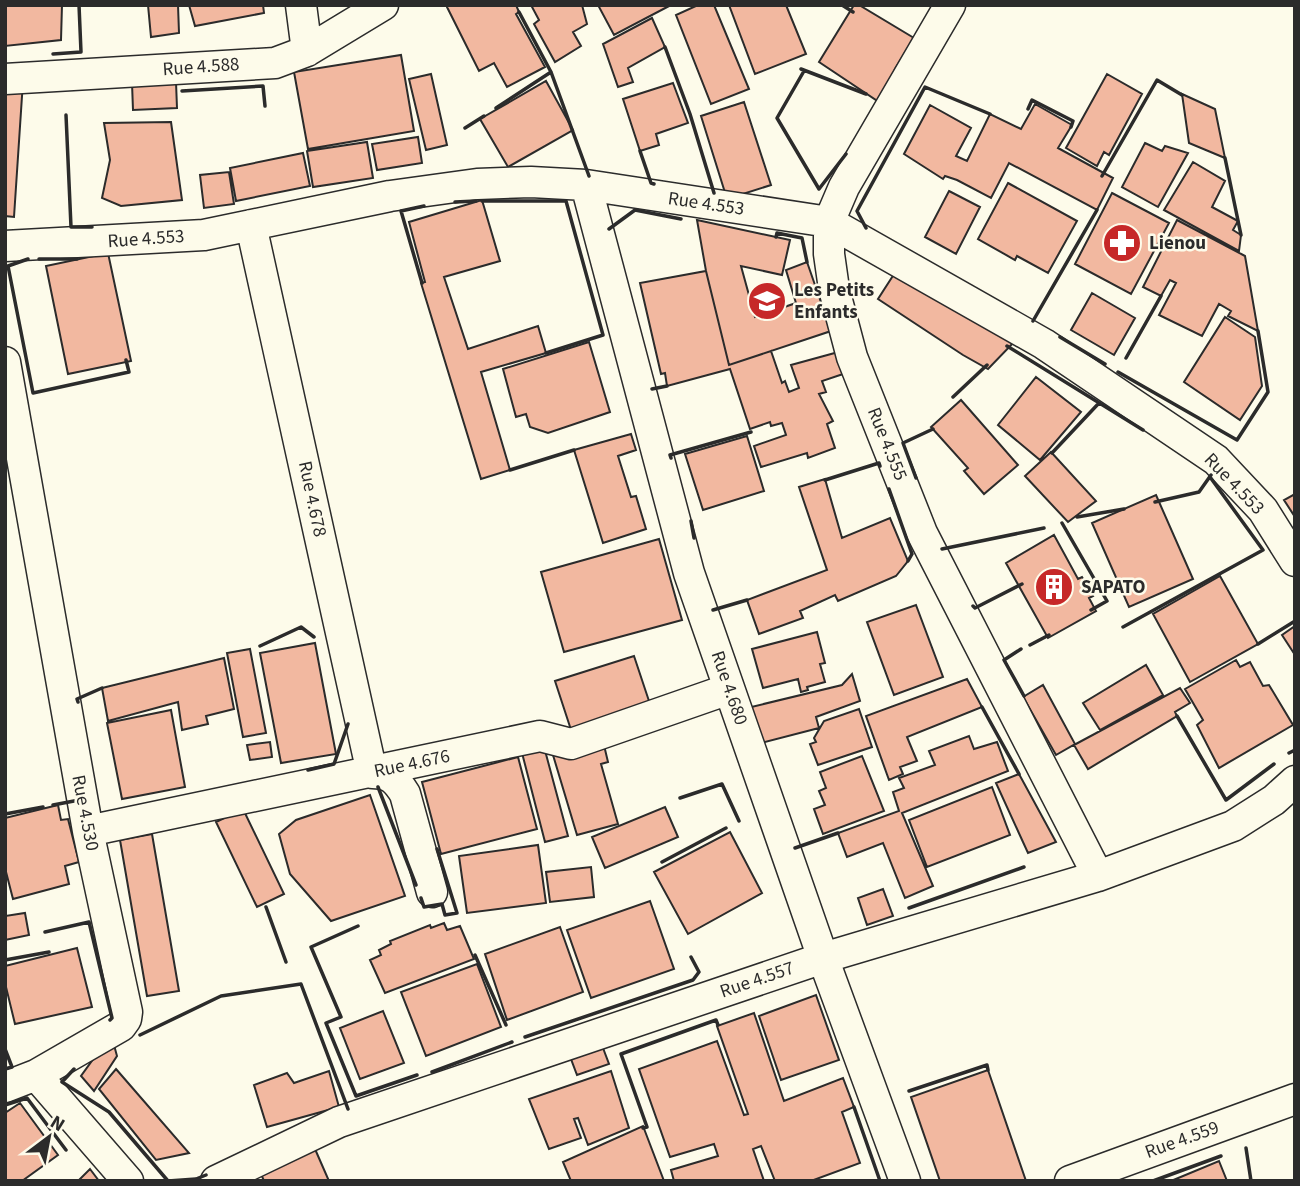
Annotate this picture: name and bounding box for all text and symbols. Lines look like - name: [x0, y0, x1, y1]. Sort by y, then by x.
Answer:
- street label: Rue 4.588: [162, 51, 240, 83]
- street label: Rue 4.553: [666, 185, 746, 223]
- pharmacy icon: Lienou: [1101, 222, 1143, 264]
- street label: Rue 4.553: [107, 223, 185, 255]
- place label: Lienou: [1149, 230, 1206, 257]
- place label: Les Petits Enfants: [794, 277, 874, 326]
- school or university icon: Les Petits Enfants: [746, 280, 788, 322]
- street label: Rue 4.555: [860, 403, 914, 485]
- street label: Rue 4.553: [1198, 447, 1270, 521]
- street label: Rue 4.678: [291, 459, 333, 539]
- building icon: SAPATO: [1033, 566, 1075, 608]
- place label: SAPATO: [1081, 574, 1146, 601]
- street label: Rue 4.680: [704, 647, 754, 729]
- street label: Rue 4.676: [372, 743, 452, 785]
- street label: Rue 4.530: [64, 773, 106, 853]
- street label: Rue 4.557: [716, 955, 798, 1005]
- north arrow: [14, 1102, 84, 1172]
- text: N: [45, 1109, 70, 1139]
- street label: Rue 4.559: [1141, 1114, 1223, 1166]

